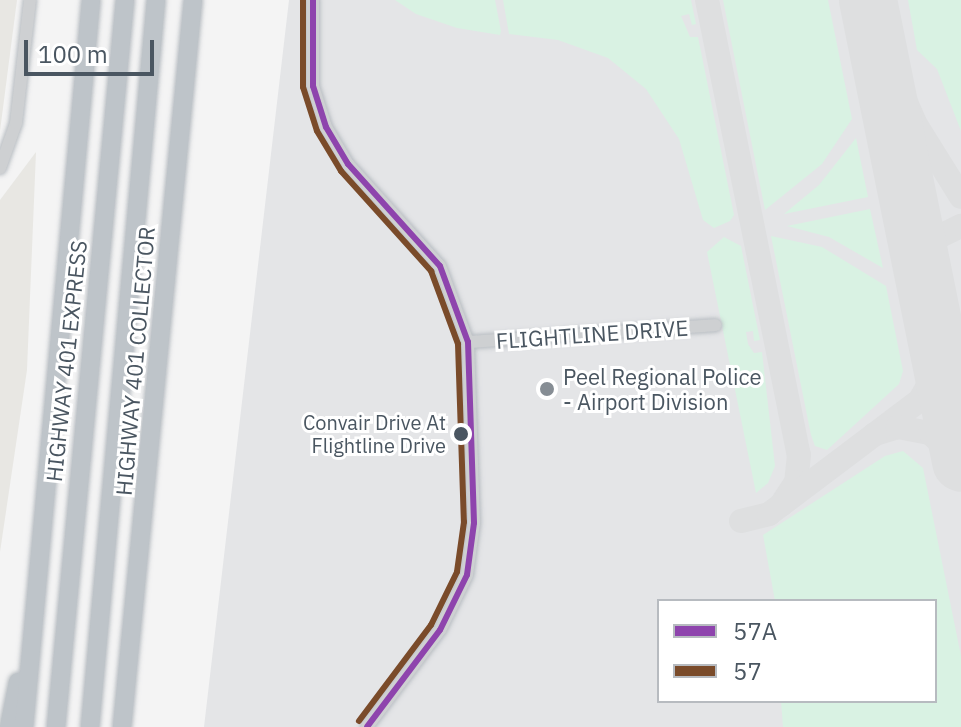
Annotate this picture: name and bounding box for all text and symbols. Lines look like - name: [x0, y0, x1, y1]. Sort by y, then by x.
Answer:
- scale bar: [28, 24, 158, 74]
- text: 100 m: [38, 38, 108, 70]
- street label: HIGHWAY 401 COLLECTOR: [110, 225, 160, 497]
- street label: HIGHWAY 401 EXPRESS: [40, 239, 92, 483]
- street label: FLIGHTLINE DRIVE: [495, 314, 689, 354]
- place label: Peel Regional Police - Airport Division: [563, 363, 762, 414]
- marker: Peel Regional Police - Airport Division: [538, 380, 556, 398]
- place label: Convair Drive At Flightline Drive: [303, 410, 446, 457]
- marker: Convair Drive At Flightline Drive: [453, 426, 469, 442]
- legend: [657, 599, 937, 703]
- text: 57A: [733, 615, 777, 647]
- text: 57: [733, 655, 762, 687]

